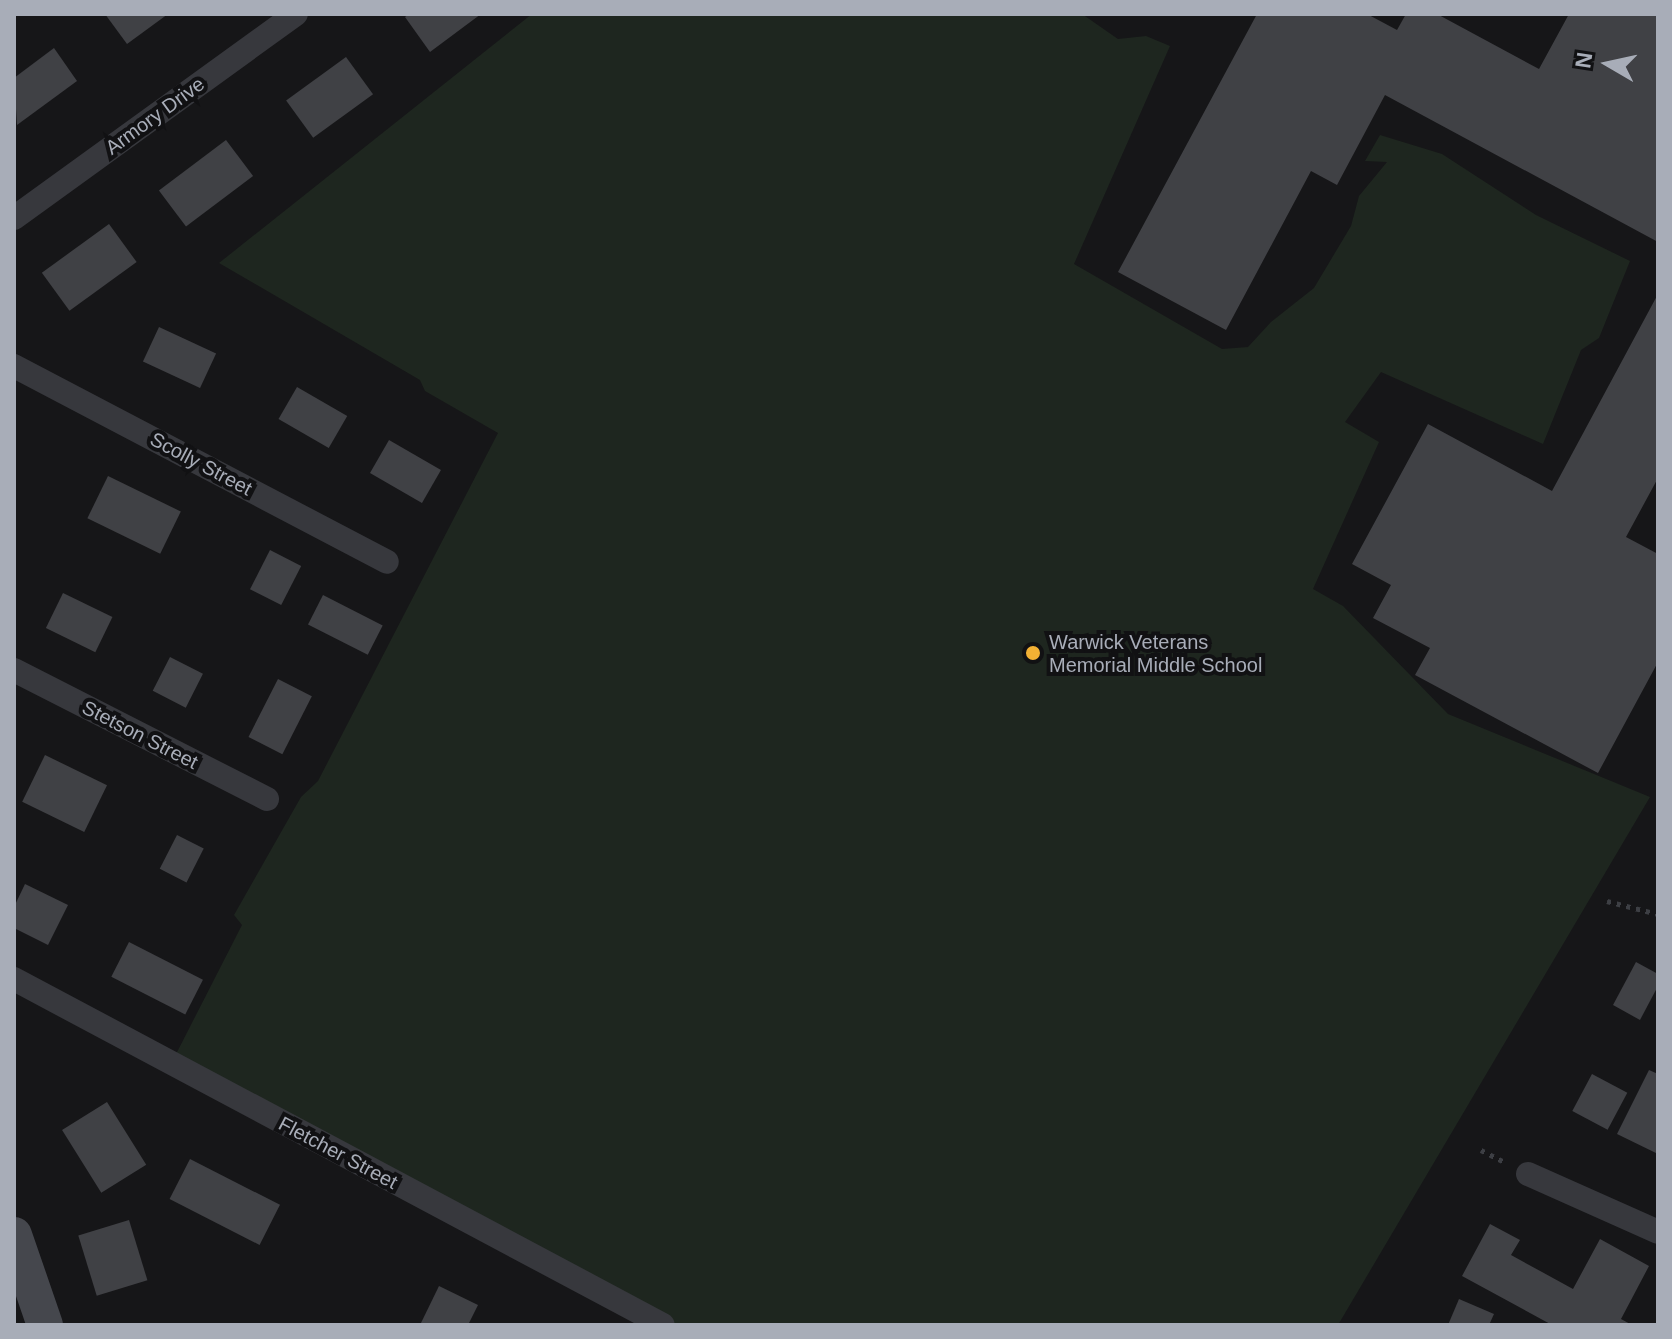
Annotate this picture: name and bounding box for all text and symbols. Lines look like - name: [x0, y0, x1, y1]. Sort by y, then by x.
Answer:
- north arrow: [1568, 24, 1648, 104]
- text: N: [1570, 50, 1597, 70]
- street label: Armory Drive: [101, 72, 209, 160]
- street label: Scolly Street: [146, 427, 256, 501]
- place label: Warwick Veterans Memorial Middle School: [1049, 630, 1262, 677]
- marker: Warwick Veterans Memorial Middle School: [1024, 644, 1042, 662]
- street label: Stetson Street: [78, 696, 202, 774]
- street label: Fletcher Street: [274, 1112, 402, 1194]

